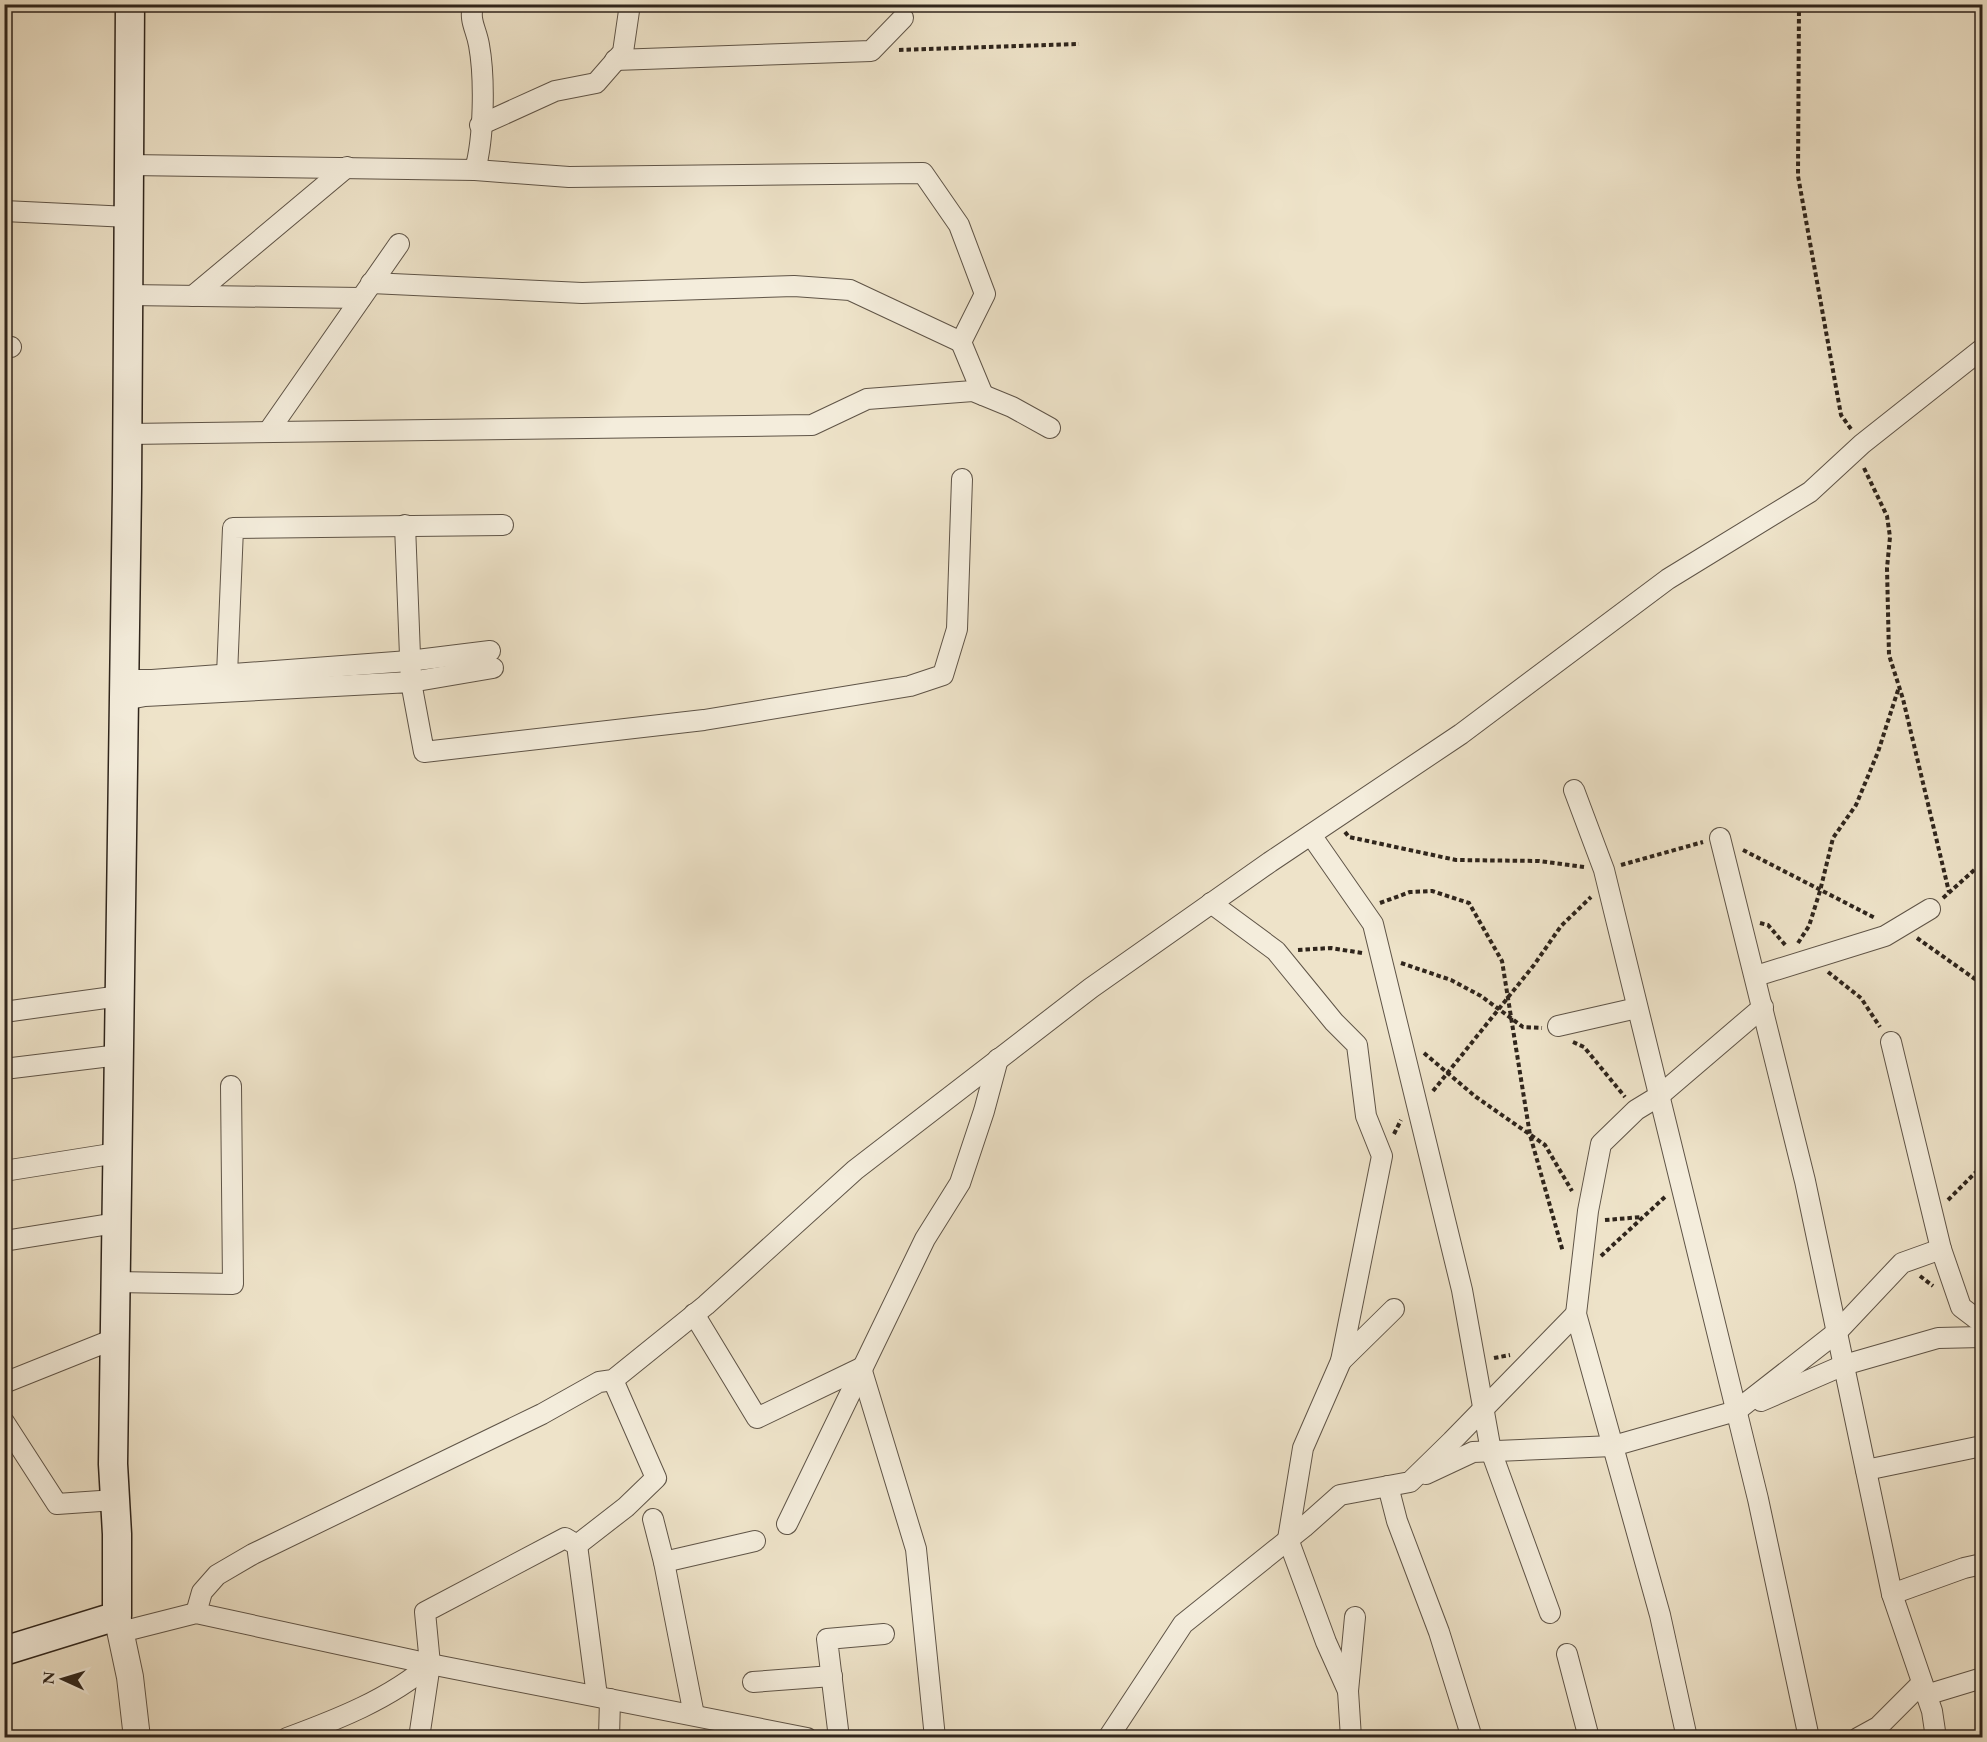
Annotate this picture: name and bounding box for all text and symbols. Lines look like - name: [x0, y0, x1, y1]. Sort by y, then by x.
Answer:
- north arrow: [33, 1649, 93, 1709]
- text: N: [38, 1671, 59, 1685]

